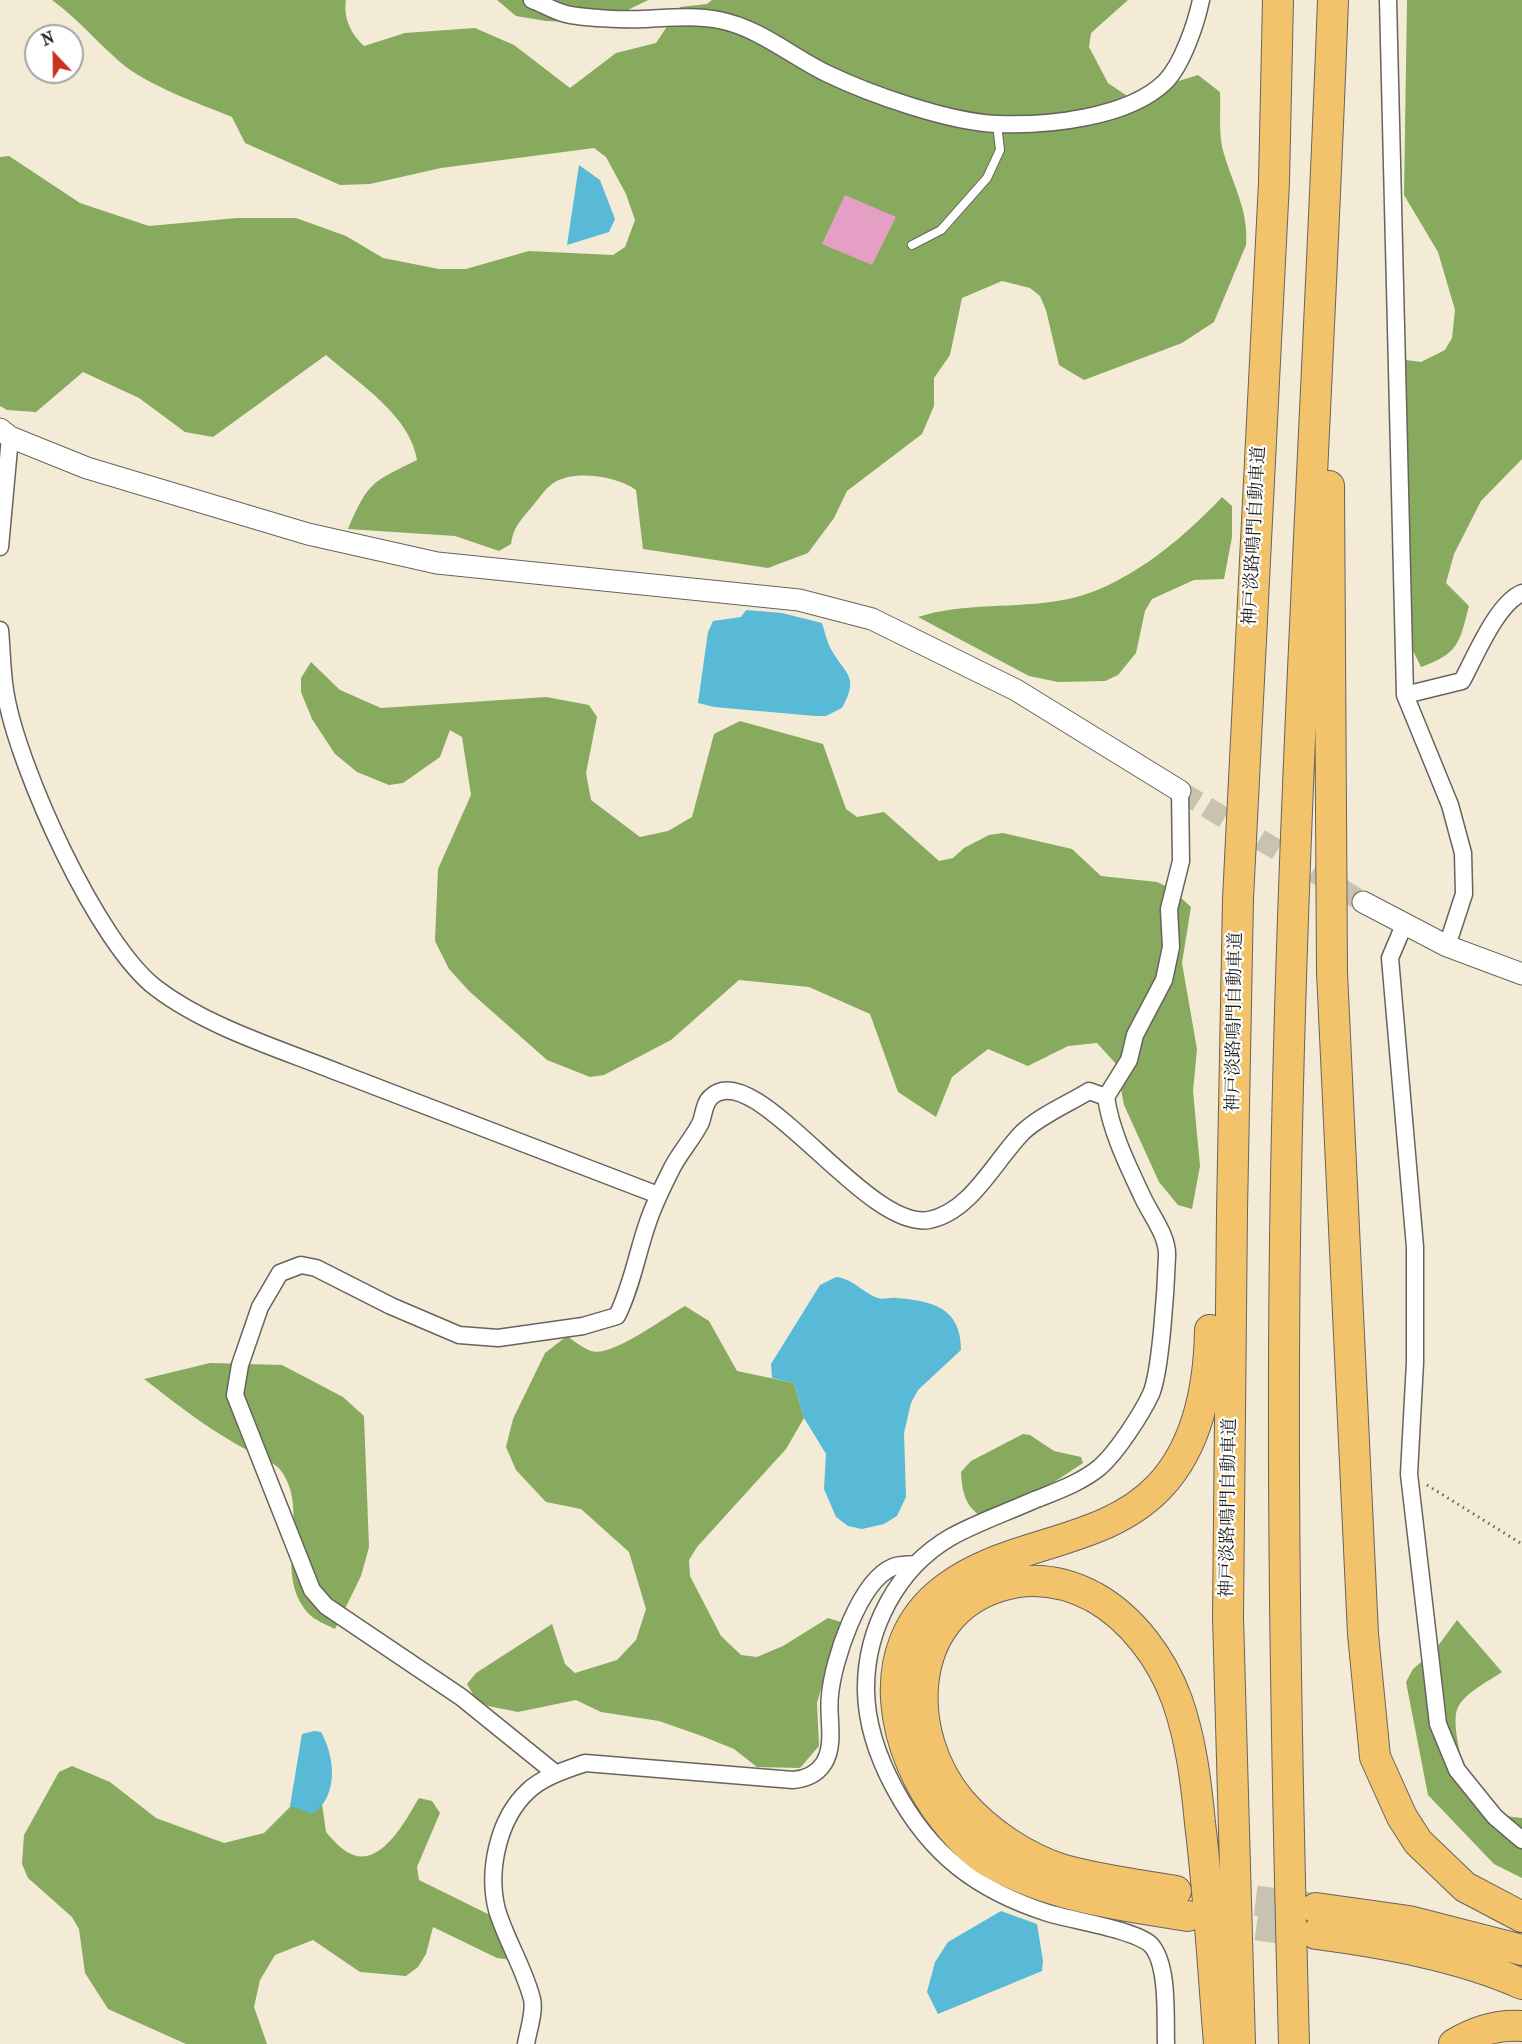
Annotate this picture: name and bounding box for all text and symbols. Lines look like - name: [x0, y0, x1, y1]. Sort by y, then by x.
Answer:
- north arrow: [24, 24, 84, 84]
- text: N: [39, 28, 57, 50]
- street label: 神戸淡路鳴門自動車道: [1240, 446, 1270, 626]
- street label: 神戸淡路鳴門自動車道: [1223, 932, 1247, 1112]
- street label: 神戸淡路鳴門自動車道: [1217, 1418, 1241, 1598]

